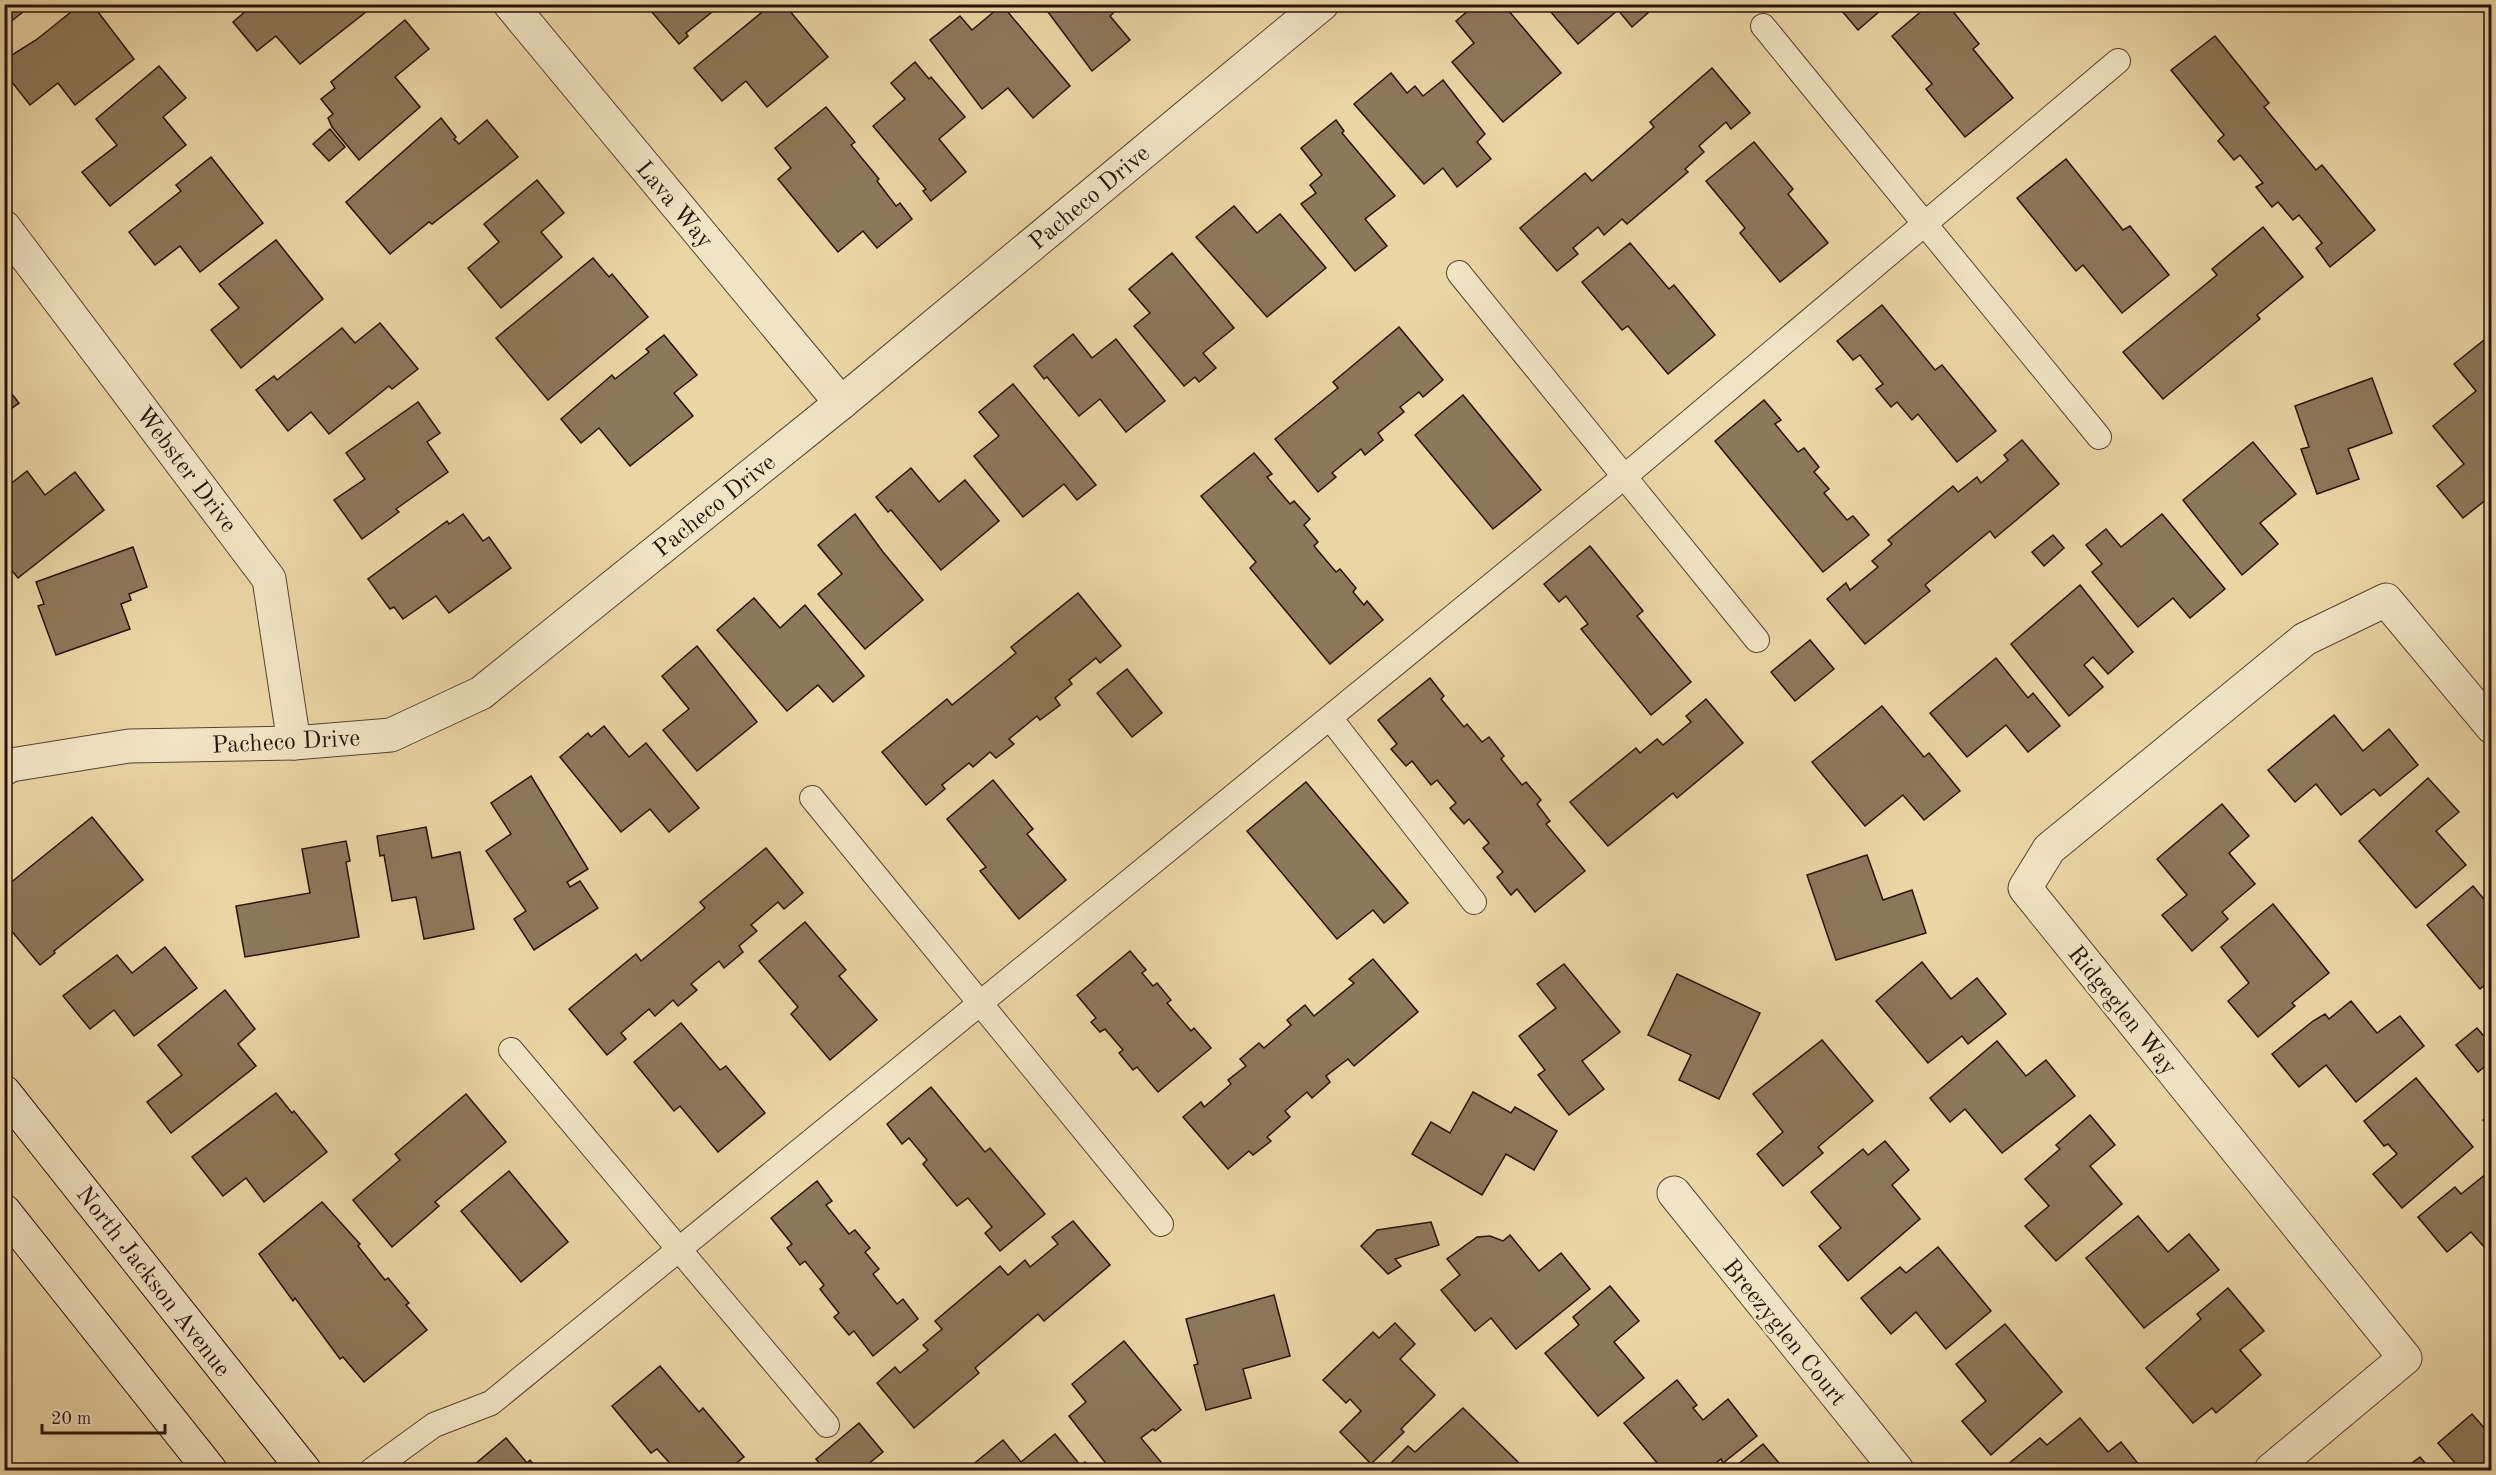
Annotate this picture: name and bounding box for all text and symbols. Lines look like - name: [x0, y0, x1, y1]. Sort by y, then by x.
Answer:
- street label: Pacheco Drive: [1026, 142, 1155, 255]
- street label: Lava Way: [630, 157, 717, 254]
- street label: Webster Drive: [130, 403, 240, 538]
- street label: Pacheco Drive: [650, 451, 780, 563]
- street label: Pacheco Drive: [211, 727, 361, 759]
- street label: Ridgeglen Way: [2062, 942, 2181, 1081]
- street label: North Jackson Avenue: [71, 1182, 234, 1382]
- street label: Breezyglen Court: [1717, 1255, 1850, 1411]
- scale bar: [42, 1397, 165, 1435]
- text: 20 m: [51, 1410, 91, 1428]

